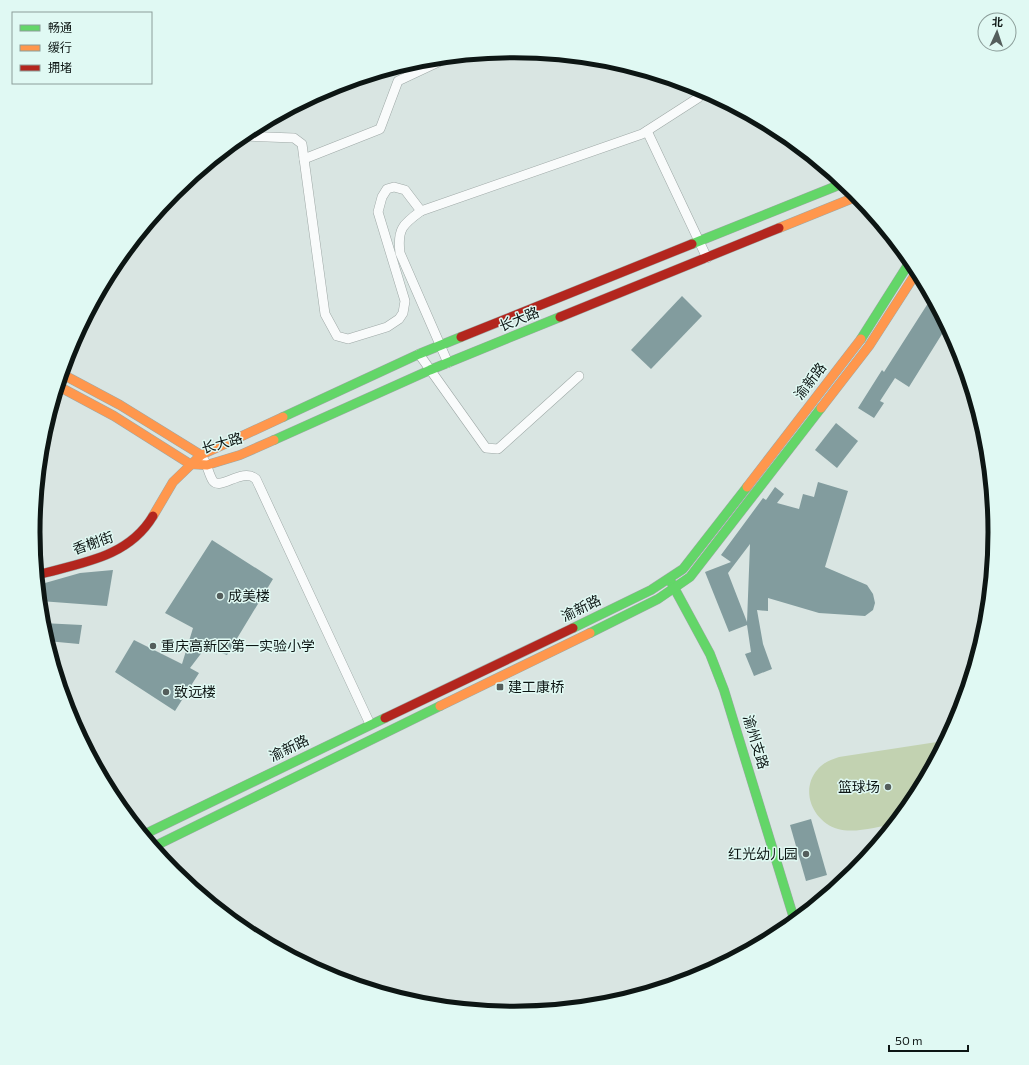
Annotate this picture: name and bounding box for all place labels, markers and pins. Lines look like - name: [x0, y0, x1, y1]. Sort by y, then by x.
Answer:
- place label: 成美楼: [228, 587, 270, 604]
- marker: 成美楼: [215, 591, 225, 601]
- place label: 重庆高新区第一实验小学: [161, 637, 315, 654]
- marker: 重庆高新区第一实验小学: [148, 641, 158, 651]
- place label: 建工康桥: [508, 678, 564, 695]
- marker: 建工康桥: [495, 682, 505, 692]
- place label: 致远楼: [174, 683, 216, 700]
- marker: 致远楼: [161, 687, 171, 697]
- place label: 篮球场: [838, 778, 880, 795]
- marker: 篮球场: [883, 782, 893, 792]
- place label: 红光幼儿园: [728, 845, 798, 862]
- marker: 红光幼儿园: [801, 849, 811, 859]

